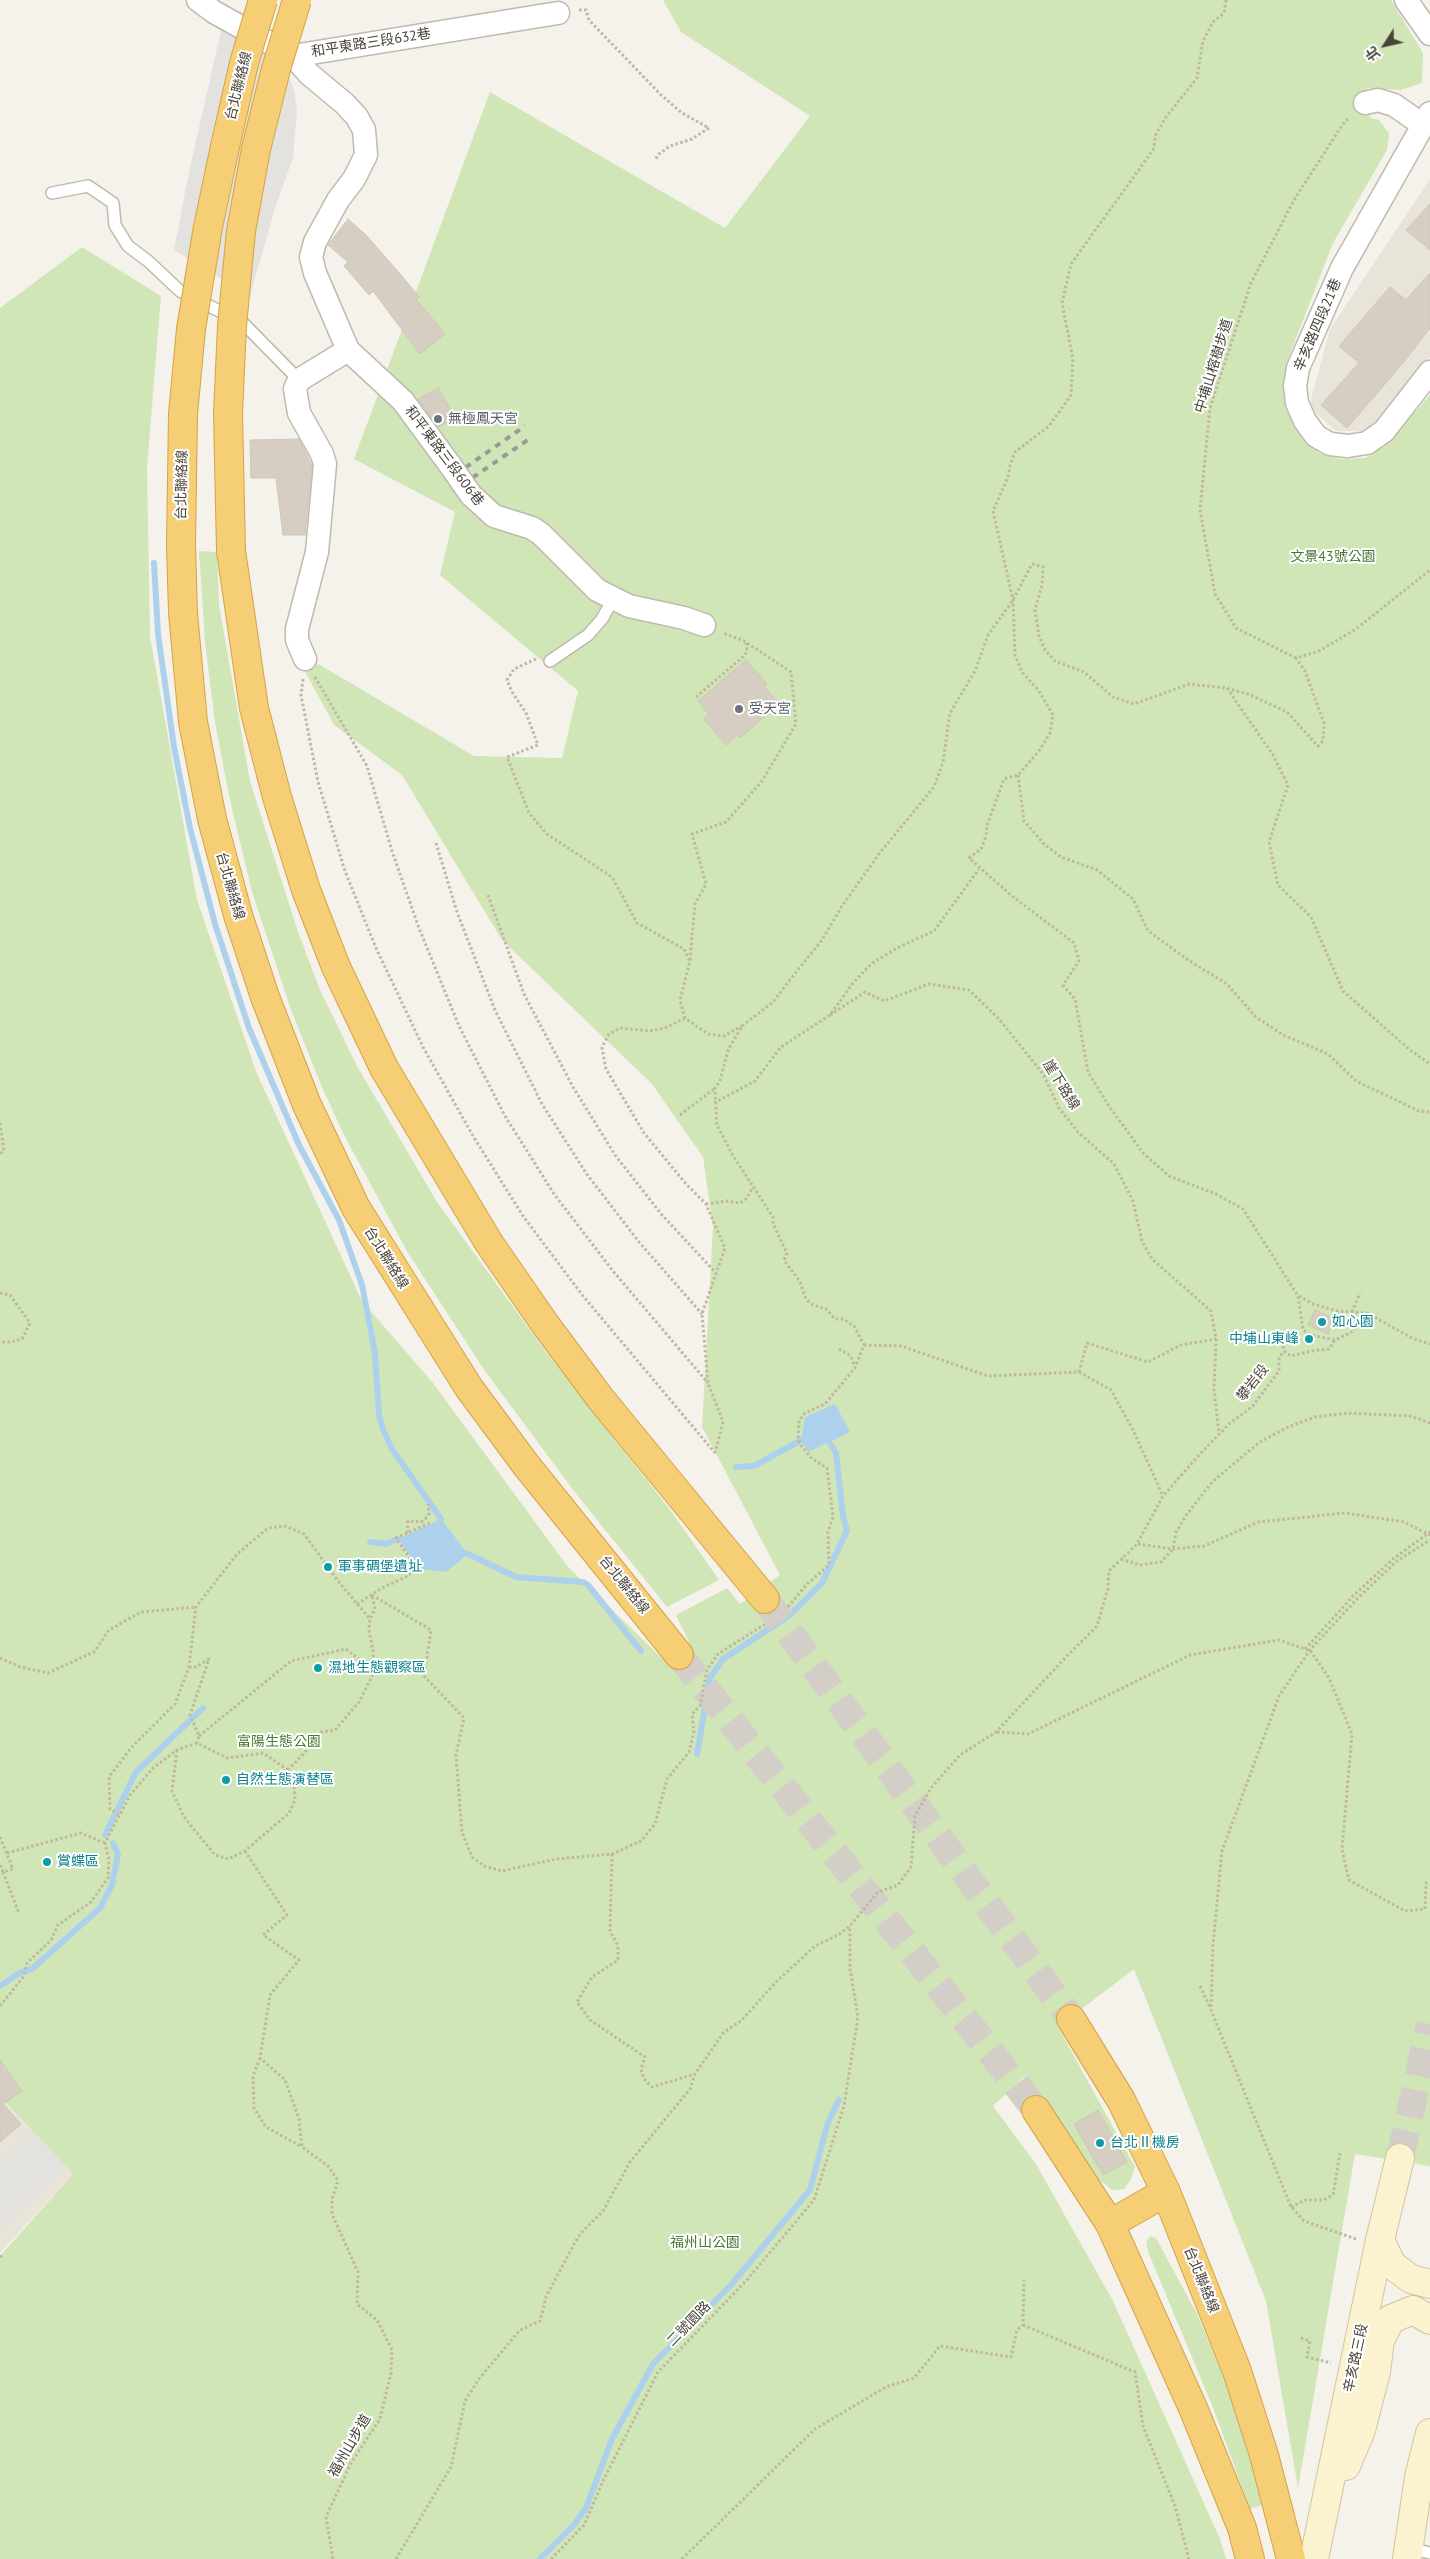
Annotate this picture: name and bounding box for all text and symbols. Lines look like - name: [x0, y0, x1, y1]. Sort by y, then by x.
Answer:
- north arrow: [1360, 20, 1410, 70]
- street label: 和平東路三段632巷: [310, 25, 432, 61]
- text: 北: [1361, 43, 1384, 64]
- street label: 台北聯絡線: [222, 50, 256, 122]
- street label: 辛亥路四段21巷: [1291, 276, 1345, 374]
- street label: 中埔山榕樹步道: [1192, 317, 1236, 415]
- street label: 和平東路三段606巷: [401, 403, 487, 509]
- place label: 無極鳳天宮: [448, 411, 518, 427]
- marker: 無極鳳天宮: [432, 413, 444, 425]
- street label: 台北聯絡線: [173, 450, 191, 520]
- park label: 文景43號公園: [1290, 549, 1376, 565]
- place label: 受天宮: [749, 701, 791, 717]
- marker: 受天宮: [733, 703, 745, 715]
- street label: 台北聯絡線: [212, 850, 248, 922]
- street label: 崖下路線: [1039, 1057, 1083, 1113]
- street label: 台北聯絡線: [360, 1224, 412, 1292]
- place label: 如心園: [1332, 1314, 1374, 1330]
- marker: 如心園: [1316, 1316, 1328, 1328]
- place label: 中埔山東峰: [1229, 1331, 1299, 1347]
- marker: 中埔山東峰: [1303, 1333, 1315, 1345]
- street label: 攀岩段: [1233, 1361, 1273, 1405]
- street label: 台北聯絡線: [595, 1553, 653, 1617]
- place label: 軍事碉堡遺址: [338, 1559, 422, 1575]
- marker: 軍事碉堡遺址: [322, 1561, 334, 1573]
- place label: 濕地生態觀察區: [328, 1660, 426, 1676]
- marker: 濕地生態觀察區: [312, 1662, 324, 1674]
- park label: 富陽生態公園: [237, 1734, 321, 1750]
- place label: 自然生態演替區: [236, 1772, 334, 1788]
- marker: 自然生態演替區: [220, 1774, 232, 1786]
- place label: 賞蝶區: [57, 1854, 99, 1870]
- marker: 賞蝶區: [41, 1856, 53, 1868]
- place label: 台北Ⅱ機房: [1110, 2135, 1180, 2151]
- marker: 台北Ⅱ機房: [1094, 2137, 1106, 2149]
- park label: 福州山公園: [670, 2235, 740, 2251]
- street label: 台北聯絡線: [1180, 2244, 1222, 2316]
- street label: 二號園路: [664, 2298, 714, 2350]
- street label: 辛亥路三段: [1341, 2322, 1371, 2394]
- street label: 福州山步道: [325, 2411, 375, 2481]

